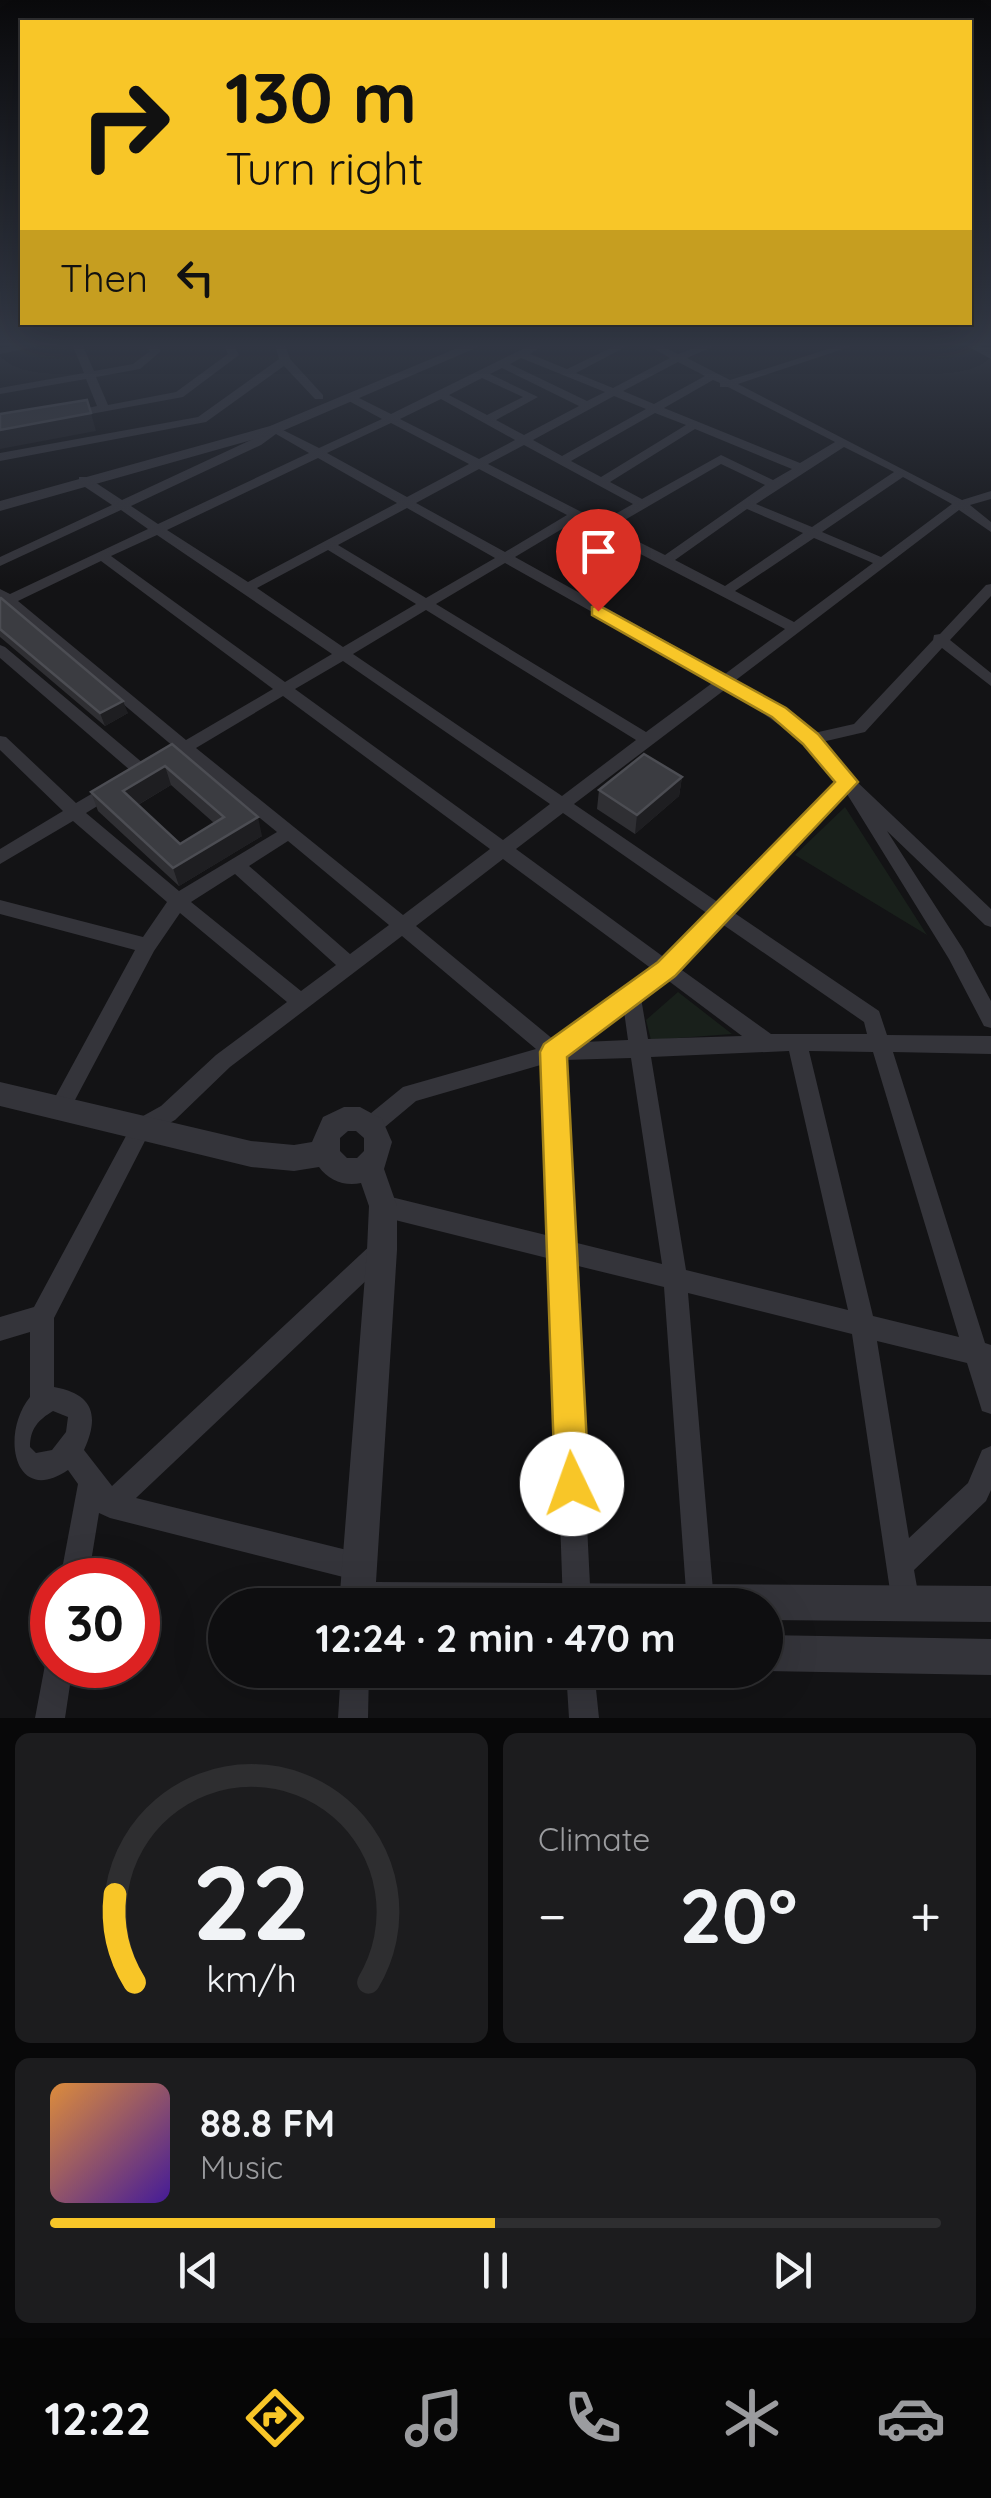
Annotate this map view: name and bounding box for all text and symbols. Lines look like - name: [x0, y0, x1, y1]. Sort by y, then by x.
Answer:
- text: 130 m: [225, 53, 417, 141]
- icon: right: [60, 60, 190, 190]
- text: Turn right: [225, 140, 424, 196]
- icon: left: [168, 250, 223, 305]
- text: Then: [60, 254, 148, 302]
- pin: [556, 509, 641, 612]
- icon: arrive: [571, 524, 626, 579]
- position arrow: [520, 1432, 624, 1536]
- speed limit sign: 30: [30, 1558, 160, 1688]
- text: 12:24 · 2 min · 470 m: [315, 1614, 676, 1662]
- text: Climate: [538, 1819, 650, 1859]
- text: 22: [192, 1836, 311, 1966]
- text: 20°: [679, 1868, 797, 1962]
- text: −: [538, 1881, 567, 1950]
- text: +: [910, 1881, 941, 1950]
- text: km/h: [206, 1956, 297, 2001]
- text: 88.8 FM: [200, 2099, 335, 2147]
- text: Music: [200, 2147, 283, 2187]
- icon: previous: [171, 2243, 226, 2298]
- icon: pause: [468, 2243, 523, 2298]
- icon: next: [765, 2243, 820, 2298]
- icon: directions: [240, 2383, 310, 2453]
- icon: music: [399, 2383, 469, 2453]
- icon: phone: [558, 2383, 628, 2453]
- icon: climate: [717, 2383, 787, 2453]
- icon: car: [876, 2383, 946, 2453]
- text: 12:22: [45, 2390, 151, 2446]

